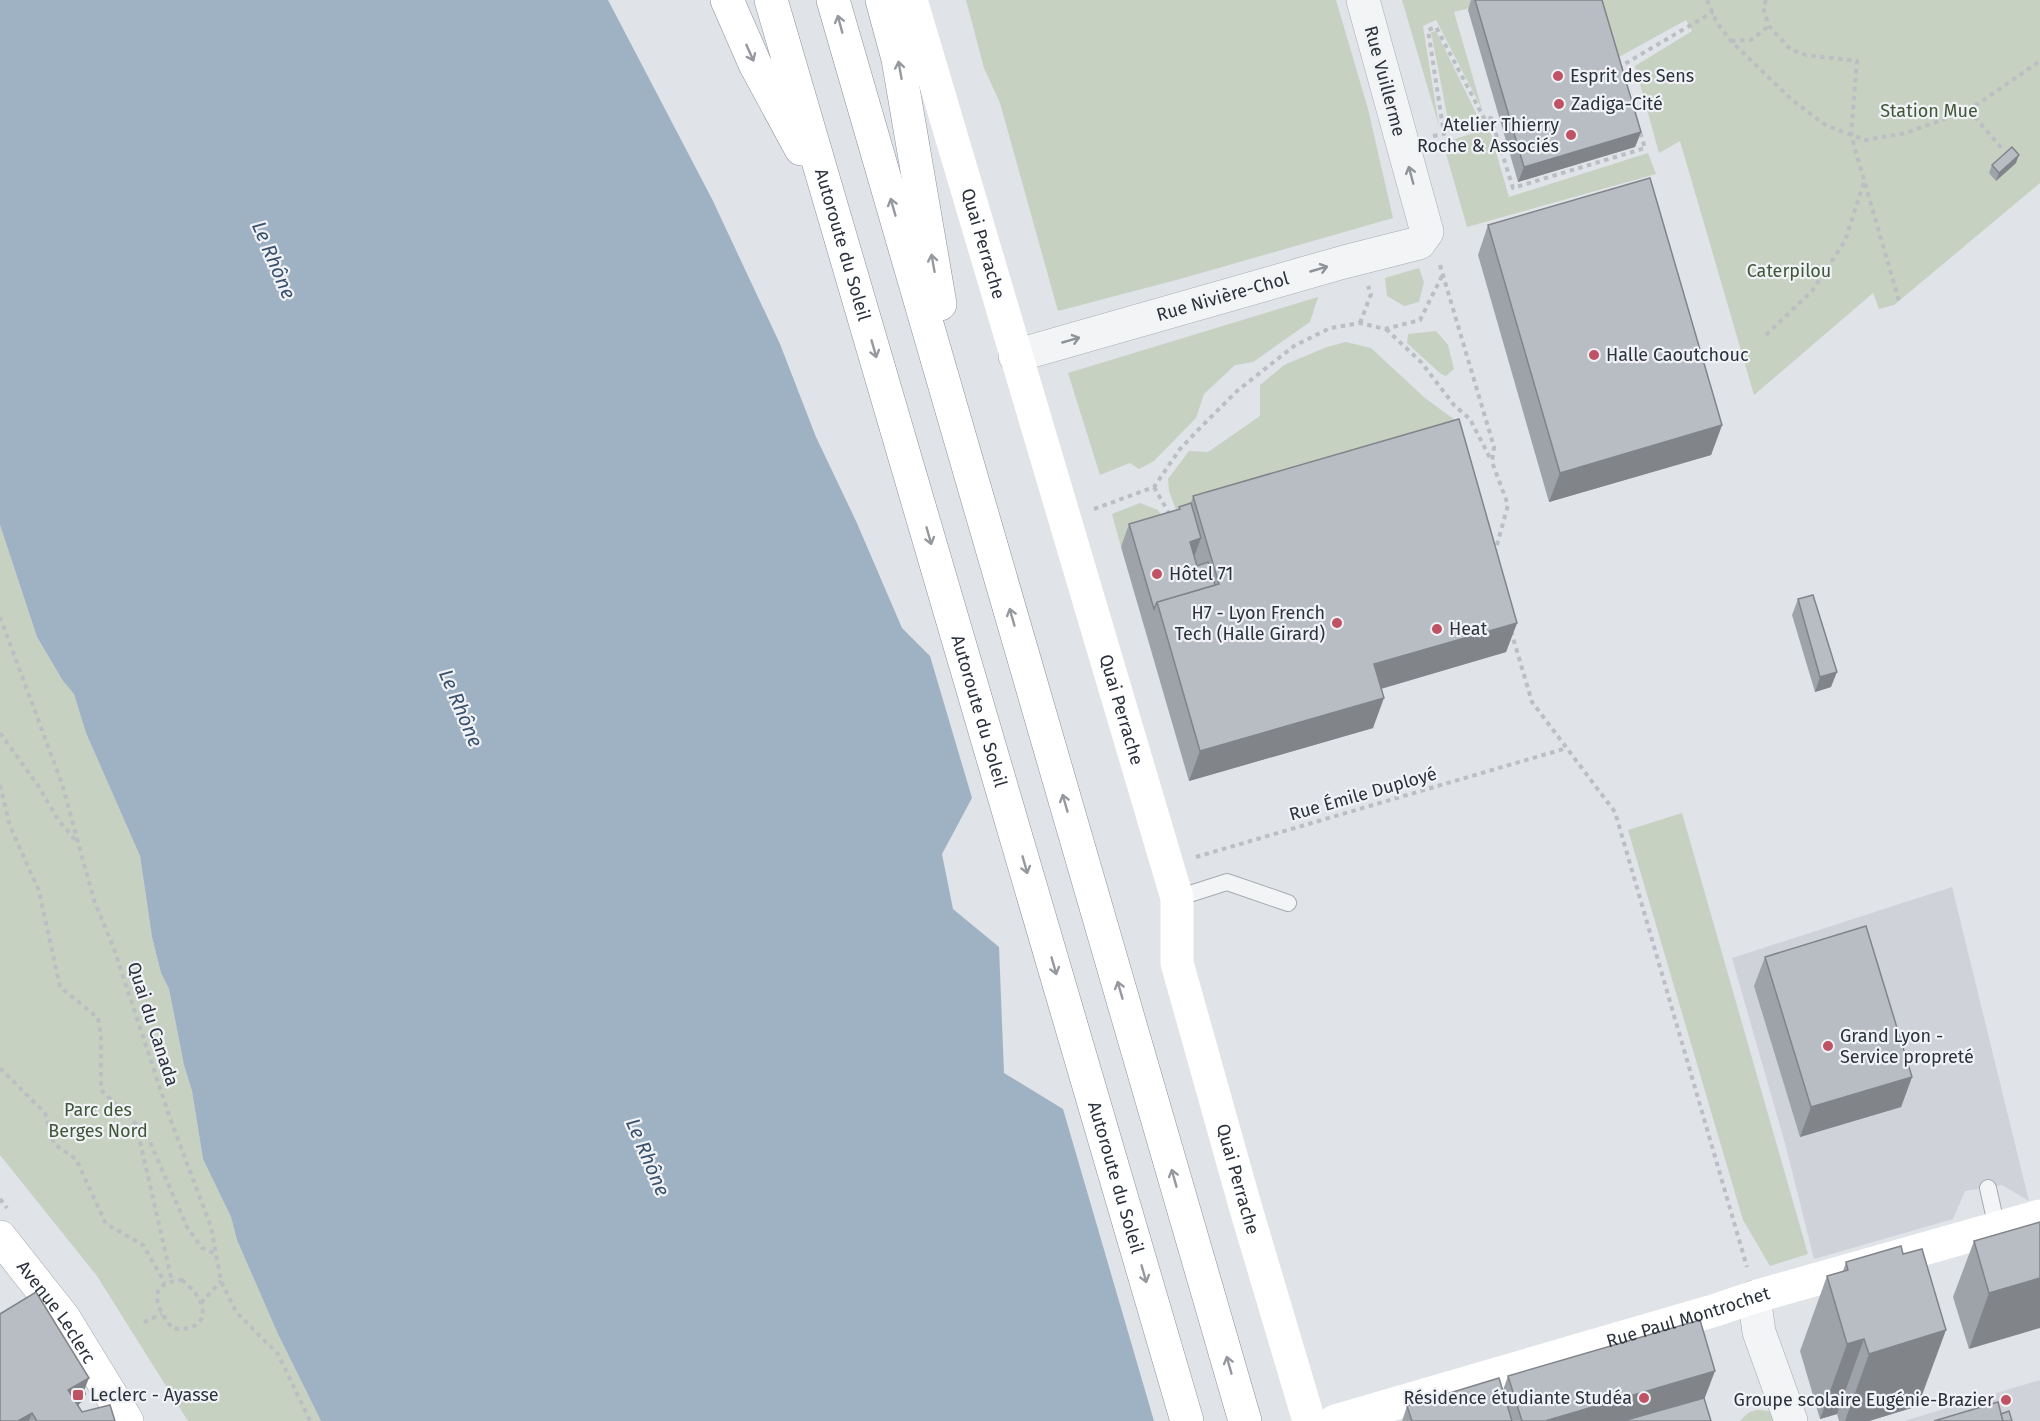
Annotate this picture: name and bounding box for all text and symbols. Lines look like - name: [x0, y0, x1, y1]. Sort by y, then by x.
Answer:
- one-way arrow: [834, 15, 845, 34]
- street label: Rue Vuillerme: [1360, 23, 1410, 139]
- one-way arrow: [745, 44, 757, 62]
- one-way arrow: [894, 61, 905, 81]
- place label: Esprit des Sens: [1570, 65, 1694, 87]
- marker: Esprit des Sens: [1551, 69, 1565, 83]
- place label: Zadiga-Cité: [1571, 93, 1663, 115]
- marker: Zadiga-Cité: [1552, 97, 1566, 111]
- park label: Station Mue: [1880, 100, 1978, 122]
- place label: Atelier Thierry Roche & Associés: [1417, 114, 1559, 157]
- marker: Atelier Thierry Roche & Associés: [1564, 128, 1578, 142]
- street label: Autoroute du Soleil: [810, 166, 875, 323]
- one-way arrow: [1405, 166, 1417, 185]
- street label: Quai Perrache: [956, 186, 1010, 302]
- one-way arrow: [887, 198, 898, 217]
- water label: Le Rhône: [247, 218, 301, 302]
- one-way arrow: [927, 253, 938, 273]
- park label: Caterpilou: [1747, 260, 1831, 282]
- one-way arrow: [1309, 263, 1328, 274]
- street label: Rue Nivière-Chol: [1154, 267, 1292, 326]
- one-way arrow: [1061, 334, 1080, 345]
- one-way arrow: [869, 339, 881, 358]
- place label: Halle Caoutchouc: [1606, 344, 1749, 366]
- marker: Halle Caoutchouc: [1587, 348, 1601, 362]
- one-way arrow: [924, 526, 935, 545]
- place label: Hôtel 71: [1169, 563, 1233, 585]
- marker: Hôtel 71: [1150, 567, 1164, 581]
- place label: H7 - Lyon French Tech (Halle Girard): [1175, 602, 1325, 645]
- one-way arrow: [1005, 608, 1017, 627]
- marker: H7 - Lyon French Tech (Halle Girard): [1330, 616, 1344, 630]
- place label: Heat: [1449, 618, 1488, 640]
- marker: Heat: [1430, 622, 1444, 636]
- street label: Autoroute du Soleil: [947, 632, 1012, 790]
- street label: Quai Perrache: [1094, 652, 1148, 767]
- water label: Le Rhône: [434, 666, 488, 750]
- street label: Rue Émile Duployé: [1286, 761, 1439, 826]
- one-way arrow: [1059, 794, 1070, 813]
- one-way arrow: [1020, 855, 1031, 874]
- one-way arrow: [1049, 956, 1060, 975]
- street label: Quai du Canada: [123, 959, 183, 1089]
- one-way arrow: [1114, 981, 1125, 1000]
- place label: Grand Lyon - Service propreté: [1840, 1025, 1974, 1068]
- marker: Grand Lyon - Service propreté: [1821, 1039, 1835, 1053]
- park label: Parc des Berges Nord: [48, 1099, 148, 1142]
- street label: Autoroute du Soleil: [1083, 1099, 1148, 1256]
- water label: Le Rhône: [621, 1115, 675, 1199]
- street label: Quai Perrache: [1212, 1121, 1264, 1237]
- one-way arrow: [1168, 1169, 1179, 1188]
- street label: Avenue Leclerc: [12, 1256, 100, 1368]
- one-way arrow: [1139, 1264, 1150, 1283]
- street label: Rue Paul Montrochet: [1604, 1282, 1773, 1352]
- one-way arrow: [1223, 1356, 1234, 1375]
- place label: Leclerc - Ayasse: [90, 1384, 219, 1406]
- place label: Résidence étudiante Studéa: [1403, 1387, 1632, 1409]
- marker: Leclerc - Ayasse: [71, 1388, 85, 1402]
- place label: Groupe scolaire Eugénie-Brazier: [1734, 1389, 1994, 1411]
- marker: Résidence étudiante Studéa: [1637, 1391, 1651, 1405]
- marker: Groupe scolaire Eugénie-Brazier: [1999, 1393, 2013, 1407]

